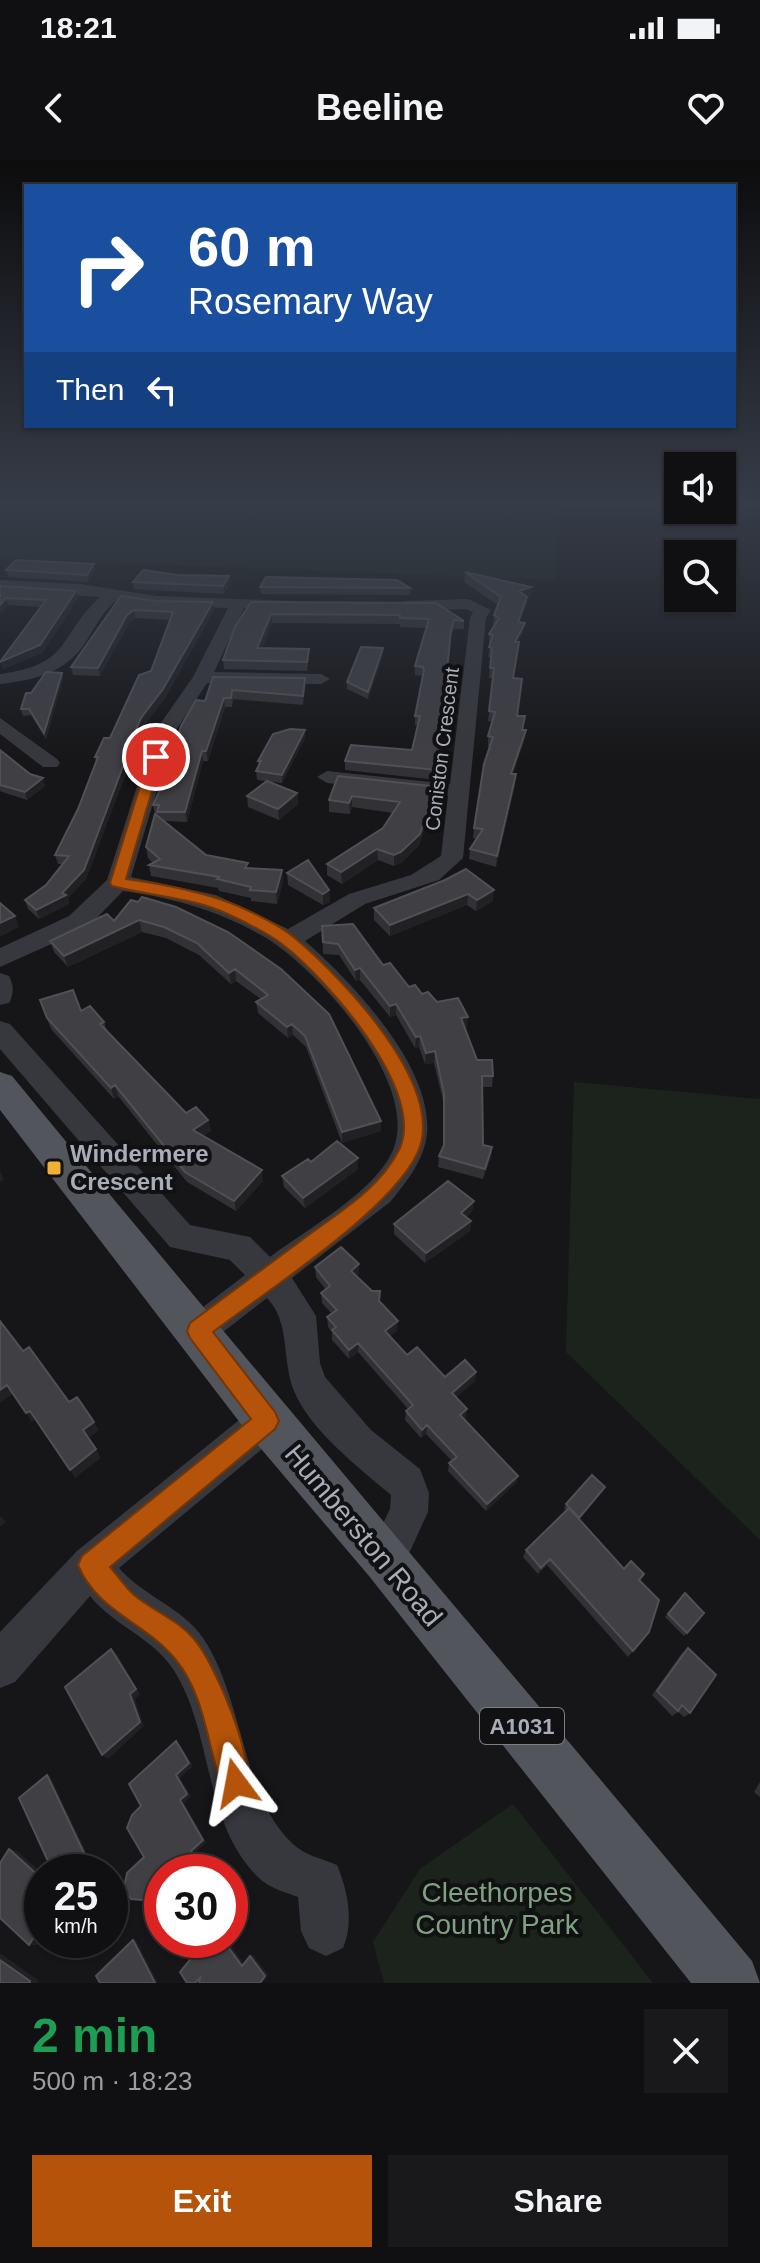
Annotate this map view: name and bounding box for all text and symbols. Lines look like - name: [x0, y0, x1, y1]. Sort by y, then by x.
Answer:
- text: 18:21: [40, 11, 117, 44]
- icon: back: [32, 86, 76, 130]
- icon: heart: [684, 86, 728, 130]
- text: Beeline: [316, 87, 444, 128]
- text: 60 m: [188, 215, 316, 278]
- icon: right: [56, 216, 160, 320]
- text: Rosemary Way: [188, 281, 433, 322]
- icon: left: [140, 368, 184, 412]
- text: Then: [56, 373, 124, 406]
- map controls: [664, 452, 736, 612]
- button: sound: [664, 452, 736, 524]
- button: search: [664, 540, 736, 612]
- street label: Coniston Crescent: [421, 666, 463, 832]
- pin: [122, 723, 190, 791]
- icon: arrive: [134, 735, 178, 779]
- place label: Windermere Crescent: [70, 1140, 209, 1195]
- marker: Windermere Crescent: [45, 1159, 63, 1177]
- street label: Humberston Road: [279, 1438, 449, 1632]
- road number: A1031: [480, 1708, 564, 1744]
- position arrow: [194, 1741, 278, 1825]
- speed limit sign: 30: [144, 1854, 248, 1958]
- text: 25: [54, 1874, 98, 1918]
- park label: Cleethorpes Country Park: [415, 1877, 580, 1940]
- text: km/h: [54, 1915, 98, 1937]
- text: 2 min: [32, 2009, 157, 2062]
- button: close: [644, 2009, 728, 2093]
- text: 500 m · 18:23: [32, 2066, 192, 2096]
- button: Exit: [32, 2155, 372, 2247]
- button: Share: [388, 2155, 728, 2247]

